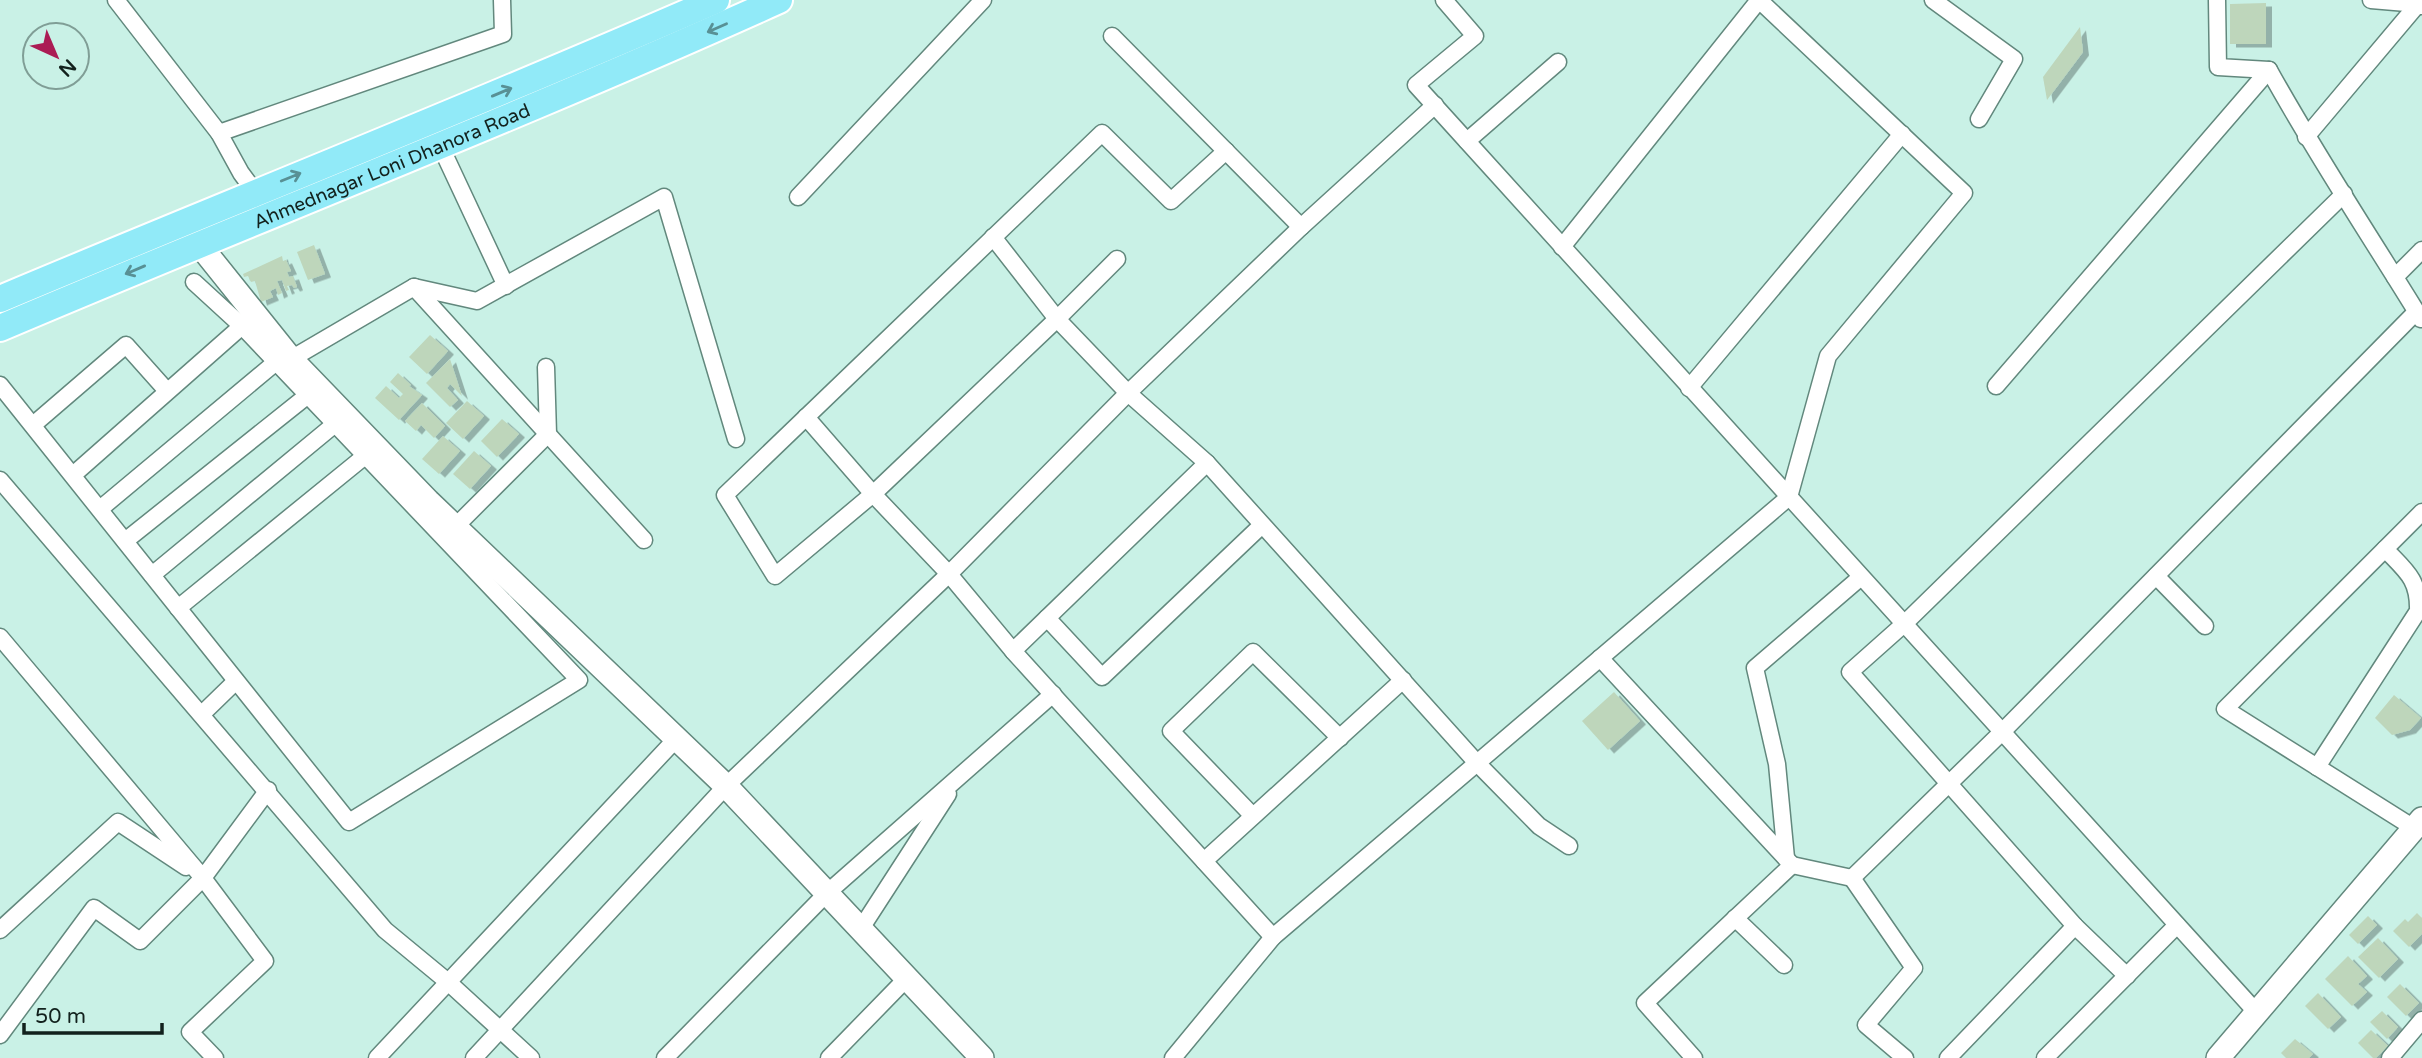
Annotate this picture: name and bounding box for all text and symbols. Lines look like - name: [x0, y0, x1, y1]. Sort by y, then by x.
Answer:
- north arrow: [21, 21, 91, 91]
- one-way arrow: [707, 22, 728, 35]
- text: N: [54, 54, 80, 81]
- one-way arrow: [491, 85, 512, 98]
- street label: Ahmednagar Loni Dhanora Road: [251, 99, 533, 233]
- one-way arrow: [280, 170, 301, 183]
- one-way arrow: [125, 265, 146, 278]
- scale bar: [24, 992, 163, 1036]
- text: 50 m: [35, 1004, 86, 1029]

